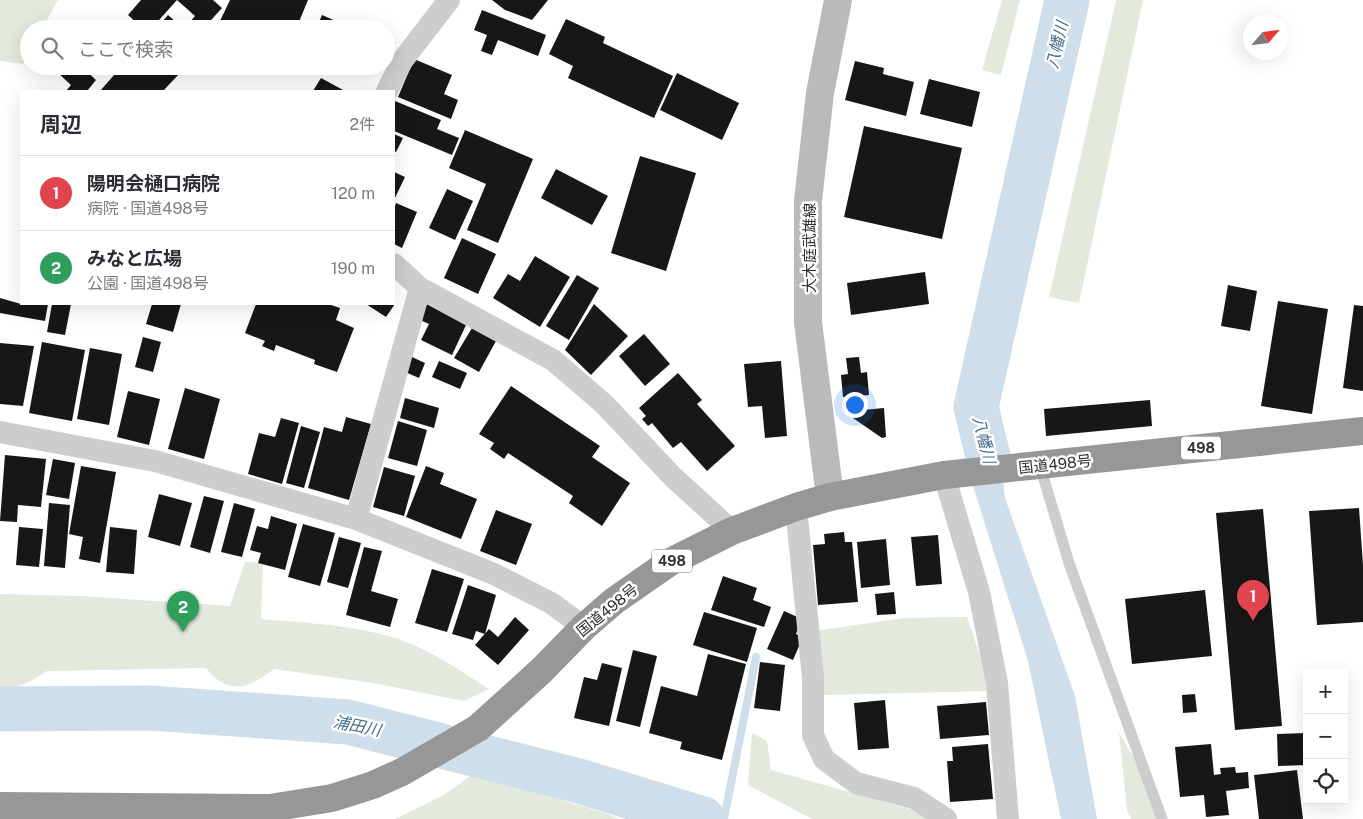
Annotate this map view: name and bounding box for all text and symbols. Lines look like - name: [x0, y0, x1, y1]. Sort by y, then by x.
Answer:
- north arrow: [1243, 15, 1288, 60]
- water label: 八幡川: [1042, 18, 1072, 71]
- search box: [20, 20, 395, 75]
- icon: search: [38, 34, 66, 62]
- text: ここで検索: [78, 38, 173, 60]
- text: 周辺: [40, 112, 82, 137]
- text: 2件: [349, 115, 375, 134]
- text: 陽明会樋口病院: [87, 172, 220, 194]
- text: 1: [53, 184, 59, 203]
- text: 120 m: [331, 184, 375, 203]
- text: 病院 · 国道498号: [87, 199, 209, 218]
- street label: 大木庭武雄線: [801, 203, 818, 293]
- text: みなと広場: [87, 247, 182, 269]
- text: 2: [51, 259, 61, 278]
- text: 190 m: [331, 259, 375, 278]
- text: 公園 · 国道498号: [87, 274, 209, 293]
- your location: [842, 392, 868, 418]
- water label: 八幡川: [969, 414, 1000, 468]
- road number: 498: [1181, 436, 1221, 459]
- street label: 国道498号: [1018, 452, 1092, 476]
- road number: 498: [652, 550, 692, 572]
- street label: 国道498号: [573, 580, 641, 640]
- pin: 1: [1237, 580, 1269, 621]
- pin: 2: [167, 591, 199, 632]
- map controls: [1303, 669, 1348, 804]
- button: +: [1303, 669, 1348, 714]
- water label: 浦田川: [332, 712, 384, 740]
- button: −: [1303, 714, 1348, 759]
- button: locate: [1303, 759, 1348, 804]

